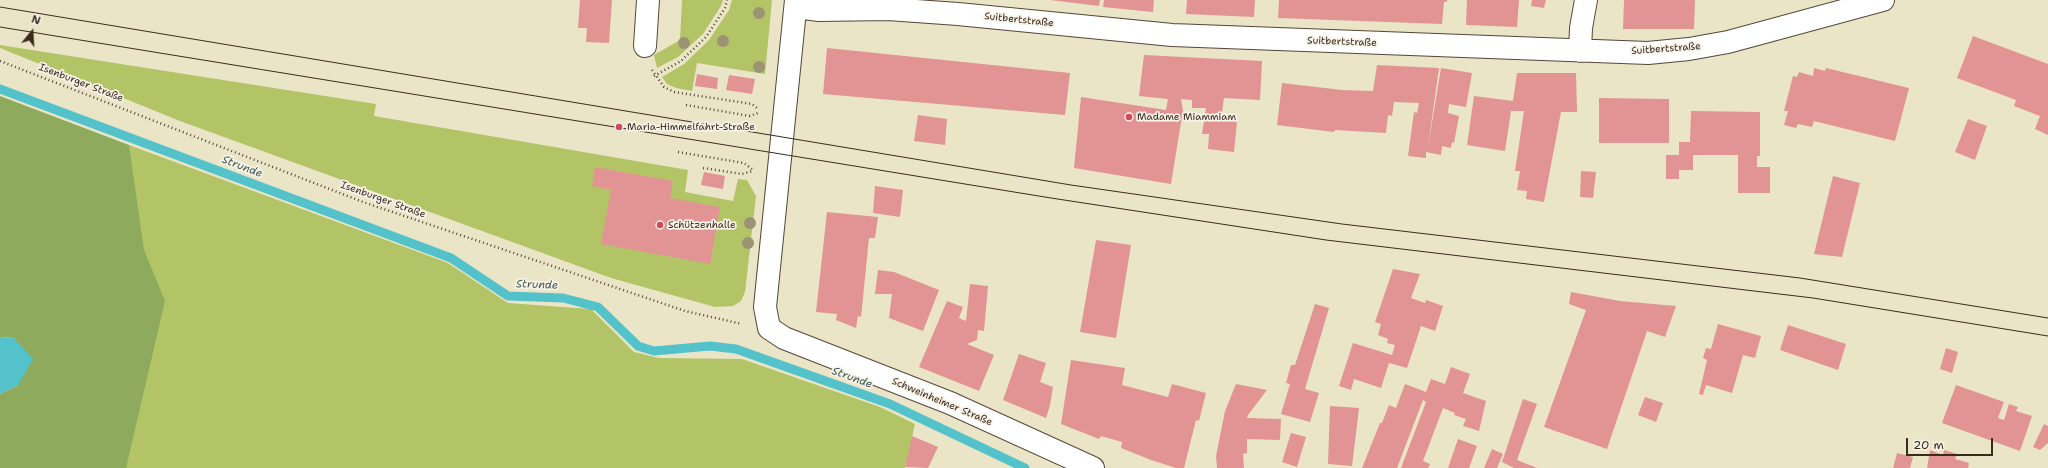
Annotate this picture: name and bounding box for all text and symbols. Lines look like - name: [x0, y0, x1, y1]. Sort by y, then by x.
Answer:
- street label: Suitbertstraße: [984, 10, 1054, 30]
- north arrow: [12, 12, 52, 52]
- text: N: [29, 12, 42, 29]
- street label: Suitbertstraße: [1307, 35, 1377, 49]
- street label: Suitbertstraße: [1631, 41, 1701, 57]
- street label: Isenburger Straße: [37, 61, 125, 105]
- place label: Madame Miammiam: [1137, 111, 1236, 123]
- marker: Madame Miammiam: [1124, 112, 1134, 122]
- place label: Maria-Himmelfahrt-Straße: [627, 121, 755, 133]
- marker: Maria-Himmelfahrt-Straße: [614, 122, 624, 132]
- water label: Strunde: [220, 153, 264, 181]
- street label: Isenburger Straße: [339, 179, 427, 221]
- place label: Schützenhalle: [668, 219, 736, 231]
- marker: Schützenhalle: [655, 220, 665, 230]
- water label: Strunde: [516, 278, 558, 292]
- water label: Strunde: [830, 365, 874, 391]
- street label: Schweinheimer Straße: [890, 375, 994, 429]
- scale bar: [1908, 430, 1995, 456]
- text: 20 m: [1913, 437, 1944, 453]

